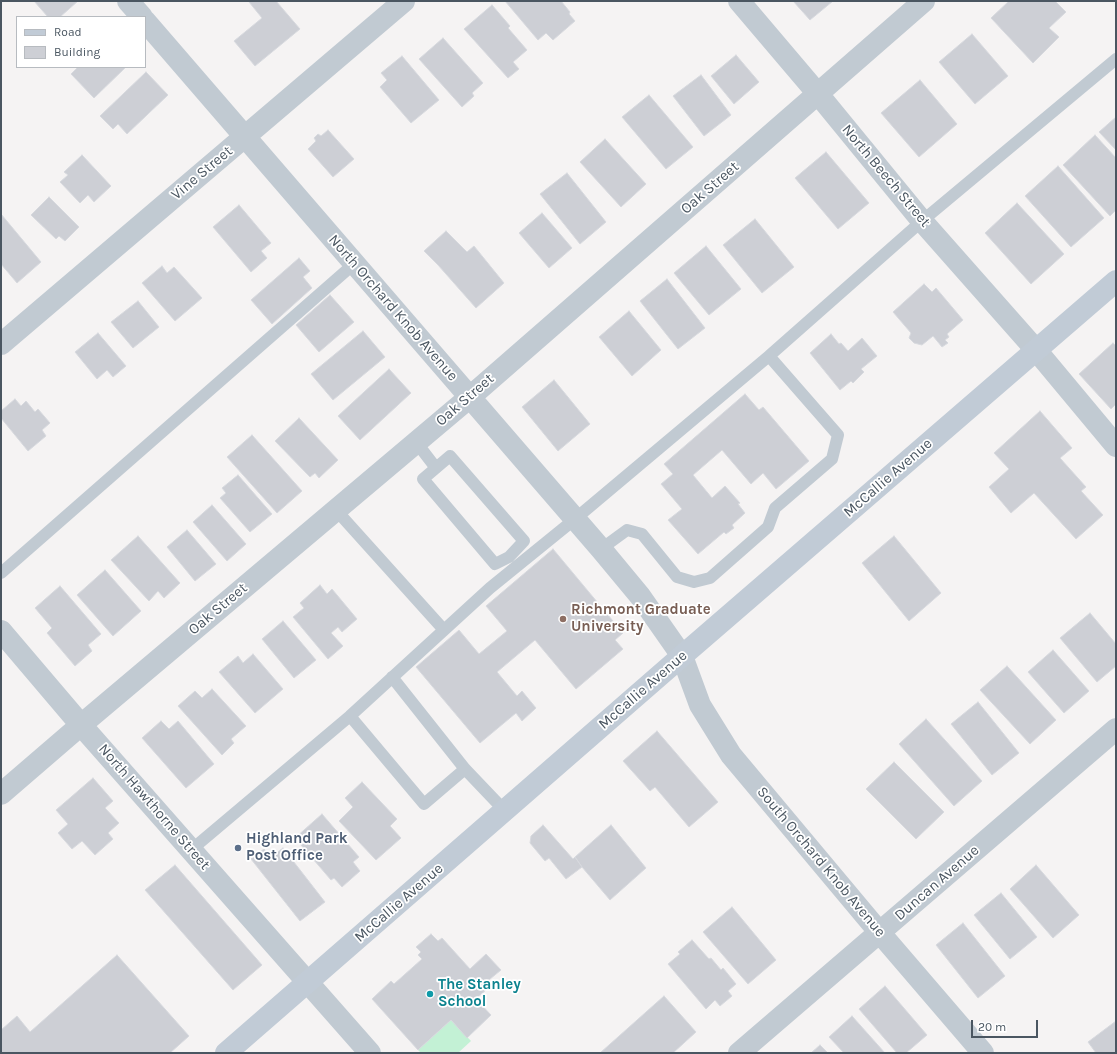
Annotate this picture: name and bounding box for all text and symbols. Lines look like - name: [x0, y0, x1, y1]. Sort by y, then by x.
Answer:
- legend: [16, 16, 146, 68]
- text: Road: [54, 25, 82, 39]
- text: Building: [54, 45, 100, 59]
- street label: North Beech Street: [838, 121, 934, 231]
- street label: Vine Street: [168, 142, 236, 204]
- street label: Oak Street: [677, 158, 743, 218]
- street label: North Orchard Knob Avenue: [324, 231, 462, 385]
- street label: Oak Street: [432, 370, 498, 430]
- street label: McCallie Avenue: [840, 435, 936, 521]
- street label: Oak Street: [185, 579, 251, 639]
- place label: Richmont Graduate University: [571, 601, 711, 636]
- marker: Richmont Graduate University: [558, 614, 568, 624]
- street label: McCallie Avenue: [595, 647, 691, 733]
- street label: North Hawthorne Street: [94, 740, 214, 874]
- street label: South Orchard Knob Avenue: [753, 783, 889, 941]
- place label: Highland Park Post Office: [246, 830, 348, 865]
- street label: Duncan Avenue: [891, 841, 983, 925]
- marker: Highland Park Post Office: [233, 843, 243, 853]
- street label: McCallie Avenue: [351, 860, 447, 946]
- place label: The Stanley School: [438, 976, 521, 1011]
- marker: The Stanley School: [425, 989, 435, 999]
- scale bar: [973, 1012, 1040, 1038]
- text: 20 m: [978, 1020, 1006, 1034]

